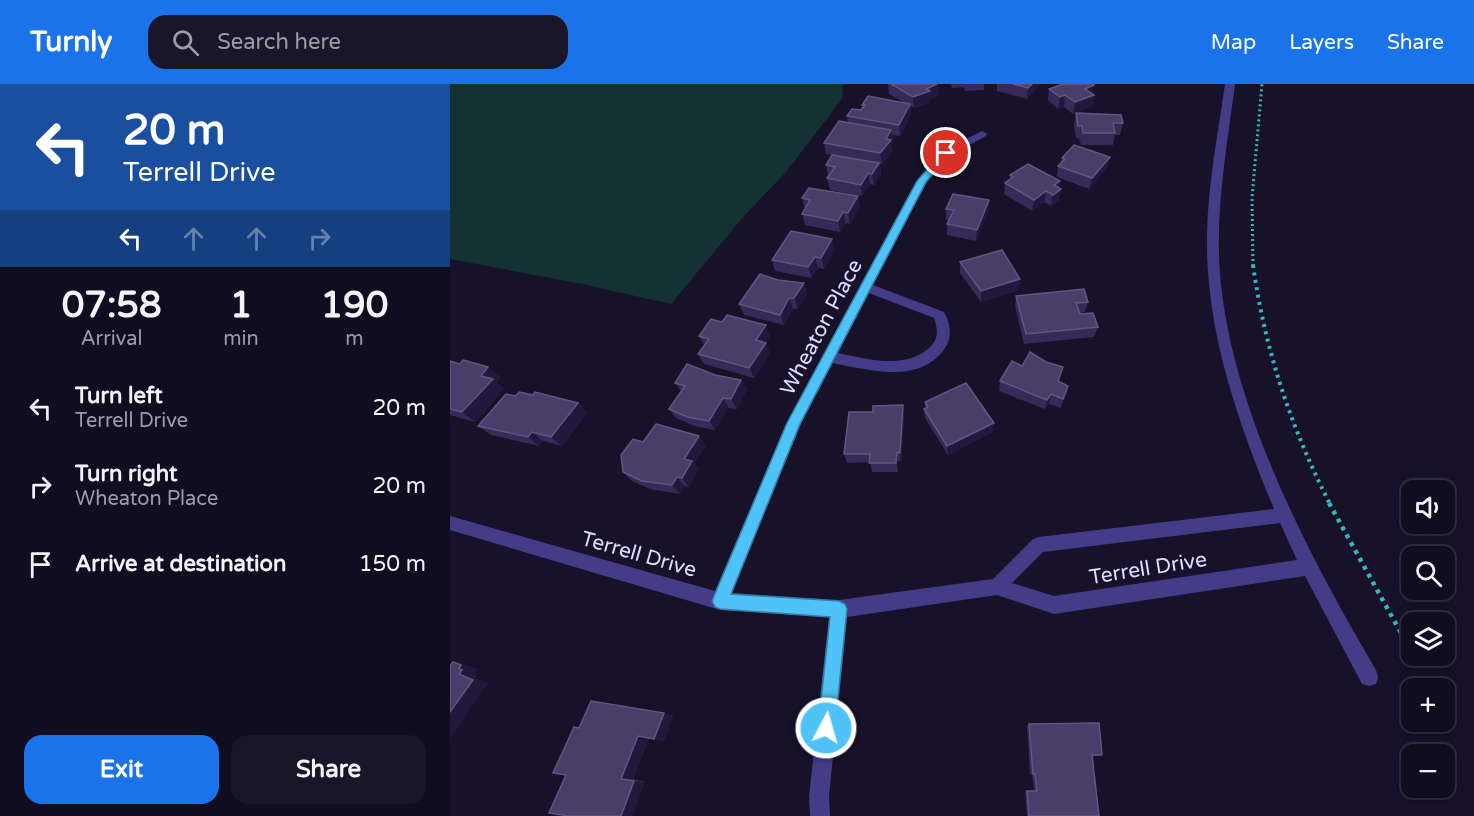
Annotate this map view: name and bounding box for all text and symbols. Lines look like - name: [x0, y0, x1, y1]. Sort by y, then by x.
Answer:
- search box: [148, 15, 568, 69]
- text: Turnly: [30, 25, 112, 59]
- icon: search: [169, 26, 202, 59]
- text: Search here: [217, 29, 341, 55]
- text: Map: [1211, 30, 1256, 55]
- text: Layers: [1289, 30, 1354, 55]
- text: Share: [1387, 30, 1444, 55]
- text: 20 m: [123, 105, 225, 156]
- icon: left: [24, 108, 102, 186]
- pin: [920, 127, 971, 178]
- icon: arrive: [929, 136, 962, 169]
- text: Terrell Drive: [123, 156, 276, 189]
- icon: left: [114, 222, 147, 255]
- icon: ahead: [177, 222, 210, 255]
- icon: ahead: [240, 222, 273, 255]
- icon: right: [303, 222, 336, 255]
- street label: Wheaton Place: [775, 255, 868, 399]
- text: 07:58: [62, 284, 162, 327]
- text: 1: [230, 284, 252, 327]
- text: 190: [320, 284, 388, 327]
- text: Arrival: [81, 327, 143, 351]
- text: min: [223, 327, 259, 351]
- text: m: [345, 327, 364, 351]
- text: Turn left: [75, 383, 163, 409]
- icon: left: [24, 392, 57, 425]
- text: 20 m: [372, 395, 426, 421]
- text: Terrell Drive: [75, 409, 188, 433]
- text: Turn right: [75, 461, 177, 487]
- icon: right: [24, 470, 57, 503]
- text: 20 m: [372, 473, 426, 499]
- map controls: [1401, 480, 1455, 798]
- button: sound: [1401, 480, 1455, 534]
- text: Wheaton Place: [75, 487, 218, 511]
- street label: Terrell Drive: [578, 526, 699, 583]
- button: search: [1401, 546, 1455, 600]
- street label: Terrell Drive: [1088, 547, 1209, 590]
- icon: arrive: [24, 548, 57, 581]
- text: Arrive at destination: [75, 551, 286, 577]
- text: 150 m: [359, 551, 426, 577]
- button: layers: [1401, 612, 1455, 666]
- button: +: [1401, 678, 1455, 732]
- position arrow: [794, 696, 858, 760]
- button: Exit: [24, 735, 219, 804]
- button: Share: [231, 735, 426, 804]
- button: −: [1401, 744, 1455, 798]

